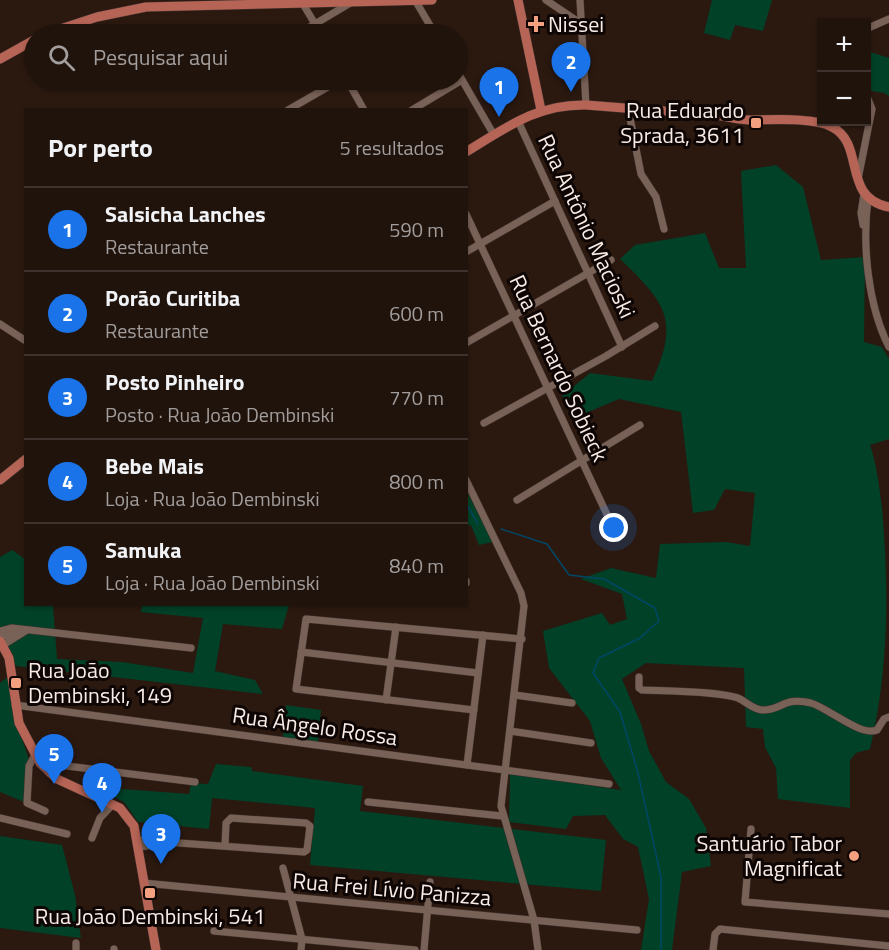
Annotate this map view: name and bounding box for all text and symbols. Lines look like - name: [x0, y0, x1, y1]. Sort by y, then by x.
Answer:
- place label: Nissei: [548, 7, 604, 41]
- marker: Nissei: [529, 17, 543, 31]
- map controls: [817, 18, 871, 126]
- button: +: [817, 18, 871, 72]
- search box: [24, 24, 468, 90]
- text: Pesquisar aqui: [93, 40, 228, 74]
- icon: search: [45, 41, 78, 74]
- pin: 2: [552, 42, 590, 92]
- pin: 1: [480, 68, 518, 117]
- button: −: [817, 72, 871, 126]
- place label: Rua Eduardo Sprada, 3611: [620, 93, 744, 152]
- marker: Rua Eduardo Sprada, 3611: [749, 116, 763, 130]
- text: Por perto: [48, 128, 153, 167]
- street label: Rua Antônio Macioski: [529, 128, 645, 324]
- text: 5 resultados: [340, 132, 444, 163]
- text: Salsicha Lanches: [105, 197, 266, 231]
- text: 1: [62, 214, 73, 245]
- text: 590 m: [389, 214, 444, 245]
- text: Restaurante: [105, 231, 209, 262]
- street label: Rua Bernardo Sobieck: [501, 269, 617, 467]
- text: Porão Curitiba: [105, 281, 240, 315]
- text: 2: [62, 298, 73, 329]
- text: 600 m: [389, 298, 444, 329]
- text: Restaurante: [105, 315, 209, 346]
- text: Posto Pinheiro: [105, 365, 244, 399]
- text: 3: [62, 382, 73, 413]
- text: 770 m: [389, 382, 444, 413]
- text: Posto · Rua João Dembinski: [105, 399, 335, 430]
- text: Bebe Mais: [105, 449, 204, 483]
- text: 4: [62, 466, 73, 497]
- text: 800 m: [389, 466, 444, 497]
- text: Loja · Rua João Dembinski: [105, 483, 320, 514]
- your location: [599, 513, 628, 542]
- text: Samuka: [105, 533, 181, 567]
- text: 5: [62, 550, 73, 581]
- text: 840 m: [389, 550, 444, 581]
- text: Loja · Rua João Dembinski: [105, 567, 320, 598]
- place label: Rua João Dembinski, 149: [28, 653, 172, 712]
- marker: Rua João Dembinski, 149: [9, 676, 23, 690]
- street label: Rua Ângelo Rossa: [230, 698, 400, 754]
- pin: 5: [34, 734, 74, 784]
- pin: 4: [82, 764, 122, 813]
- pin: 3: [142, 814, 180, 864]
- place label: Santuário Tabor Magnificat: [697, 826, 842, 885]
- marker: Santuário Tabor Magnificat: [847, 849, 861, 863]
- street label: Rua Frei Lívio Panizza: [291, 863, 493, 915]
- marker: Rua João Dembinski, 541: [143, 886, 157, 900]
- place label: Rua João Dembinski, 541: [35, 899, 265, 933]

